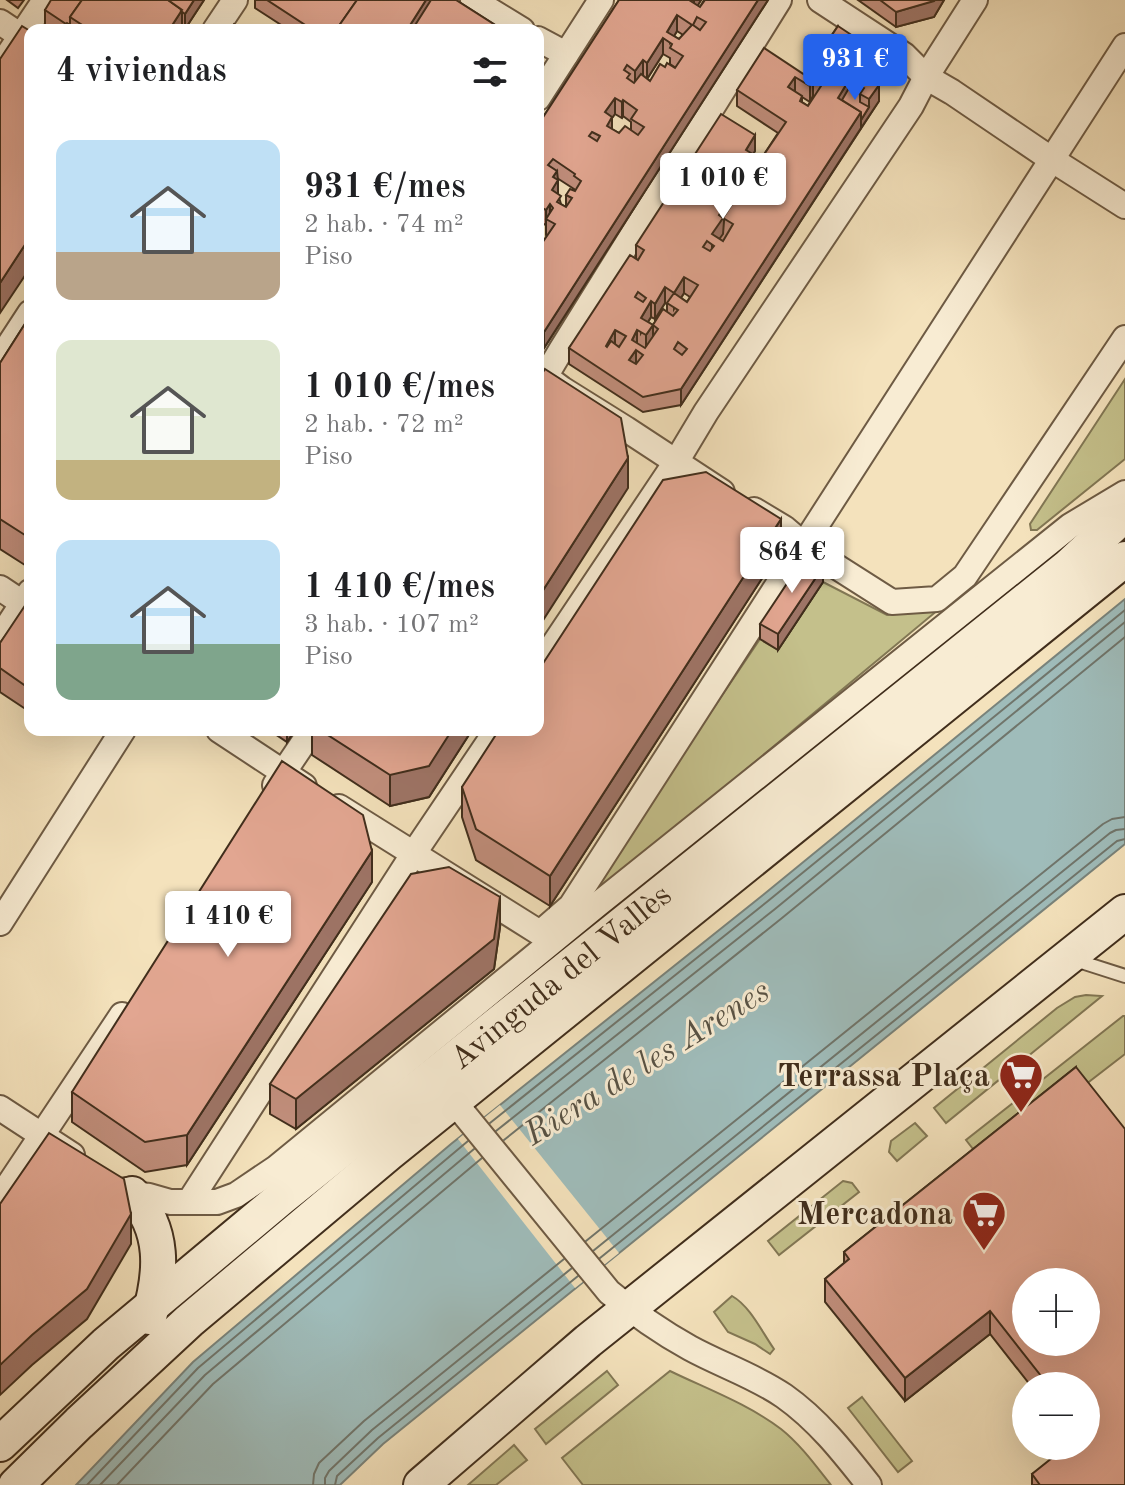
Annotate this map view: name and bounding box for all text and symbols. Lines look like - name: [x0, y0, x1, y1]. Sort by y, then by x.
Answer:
- pin: 931 €: [799, 34, 911, 102]
- text: 931 €: [821, 47, 889, 73]
- icon: filters: [468, 50, 512, 94]
- text: 4 viviendas: [56, 55, 227, 89]
- pin: 1 010 €: [649, 153, 797, 221]
- text: 1 010 €: [678, 166, 768, 192]
- text: 931 €/mes: [304, 171, 466, 205]
- icon: home: [120, 172, 216, 268]
- text: 2 hab. · 74 m²: [304, 212, 464, 238]
- text: Piso: [304, 244, 353, 270]
- text: 1 010 €/mes: [304, 371, 495, 405]
- icon: home: [120, 372, 216, 468]
- text: 2 hab. · 72 m²: [304, 412, 464, 438]
- text: Piso: [304, 444, 353, 470]
- pin: 864 €: [736, 527, 848, 595]
- text: 864 €: [758, 540, 826, 566]
- text: 1 410 €/mes: [304, 571, 495, 605]
- icon: home: [120, 572, 216, 668]
- text: 3 hab. · 107 m²: [304, 612, 479, 638]
- text: Piso: [304, 644, 353, 670]
- street label: Avinguda del Vallès: [445, 880, 678, 1077]
- pin: 1 410 €: [154, 891, 302, 959]
- text: 1 410 €: [183, 904, 273, 930]
- water label: Riera de les Arenes: [518, 974, 776, 1153]
- supermarket icon: Terrassa Plaça: [997, 1051, 1045, 1114]
- place label: Terrassa Plaça: [777, 1062, 990, 1094]
- supermarket icon: Mercadona: [960, 1189, 1008, 1252]
- place label: Mercadona: [797, 1200, 953, 1232]
- map controls: [1012, 1268, 1100, 1460]
- button: +: [1012, 1268, 1100, 1356]
- button: −: [1012, 1372, 1100, 1460]

